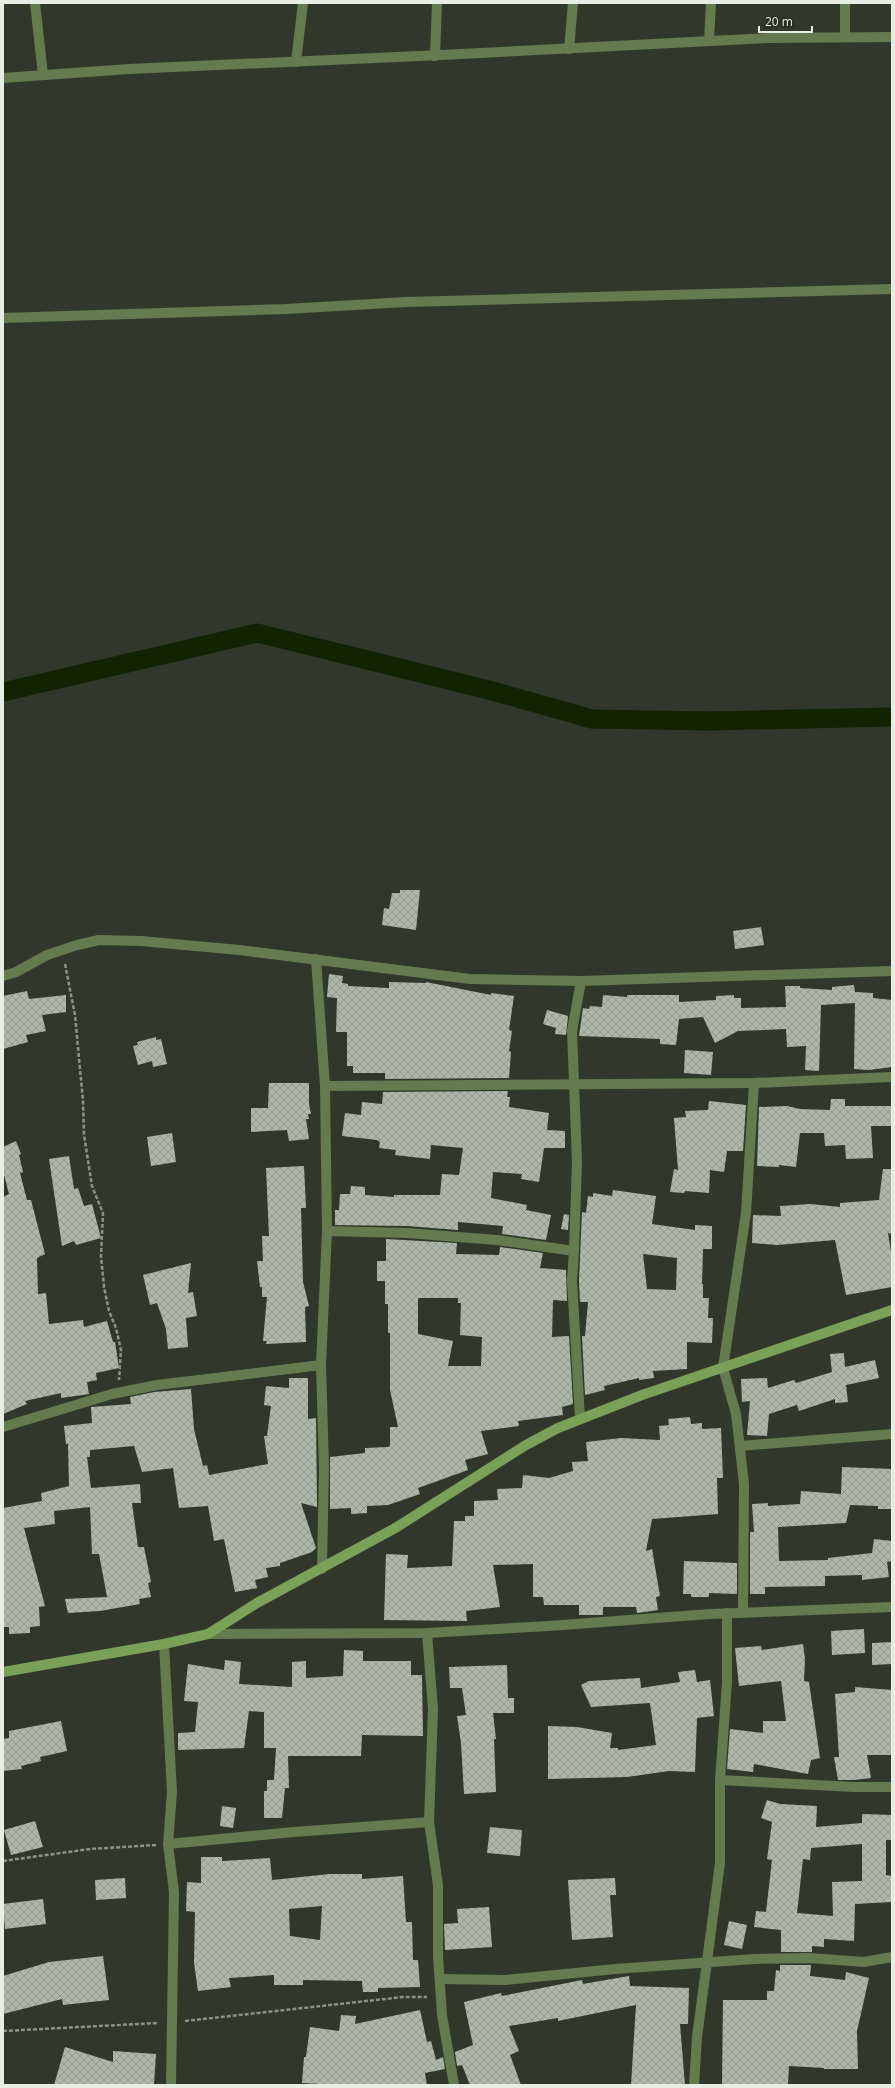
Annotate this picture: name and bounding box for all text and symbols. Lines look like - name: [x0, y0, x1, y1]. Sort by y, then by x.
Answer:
- scale bar: [759, 8, 812, 34]
- text: 20 m: [765, 13, 793, 30]

